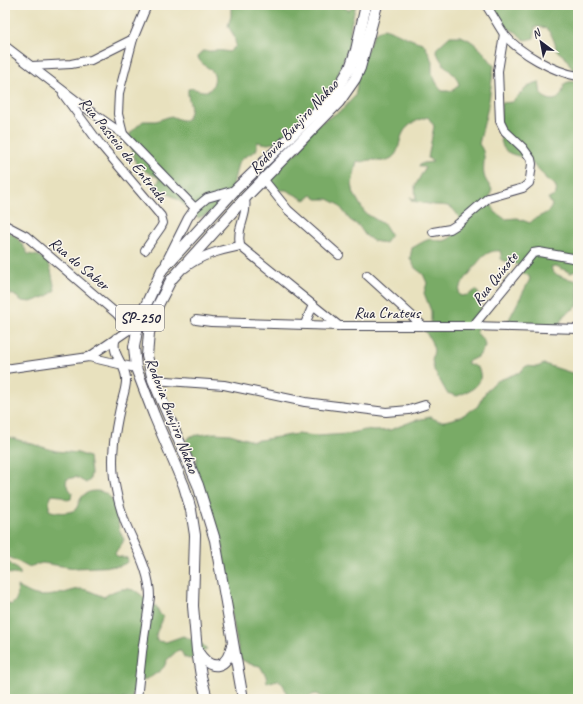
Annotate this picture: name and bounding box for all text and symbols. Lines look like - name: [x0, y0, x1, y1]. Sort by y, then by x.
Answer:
- north arrow: [521, 22, 561, 62]
- text: N: [529, 25, 544, 41]
- street label: Rodovia Bunjiro Nakao: [245, 74, 344, 178]
- street label: Rua Passeio da Entrada: [75, 93, 173, 207]
- street label: Rua do Saber: [45, 233, 115, 296]
- street label: Rua Quixote: [467, 247, 523, 309]
- street label: Rua Crateus: [354, 303, 422, 323]
- road number: SP-250: [116, 305, 164, 331]
- street label: Rodovia Bunjiro Nakao: [141, 355, 204, 477]

